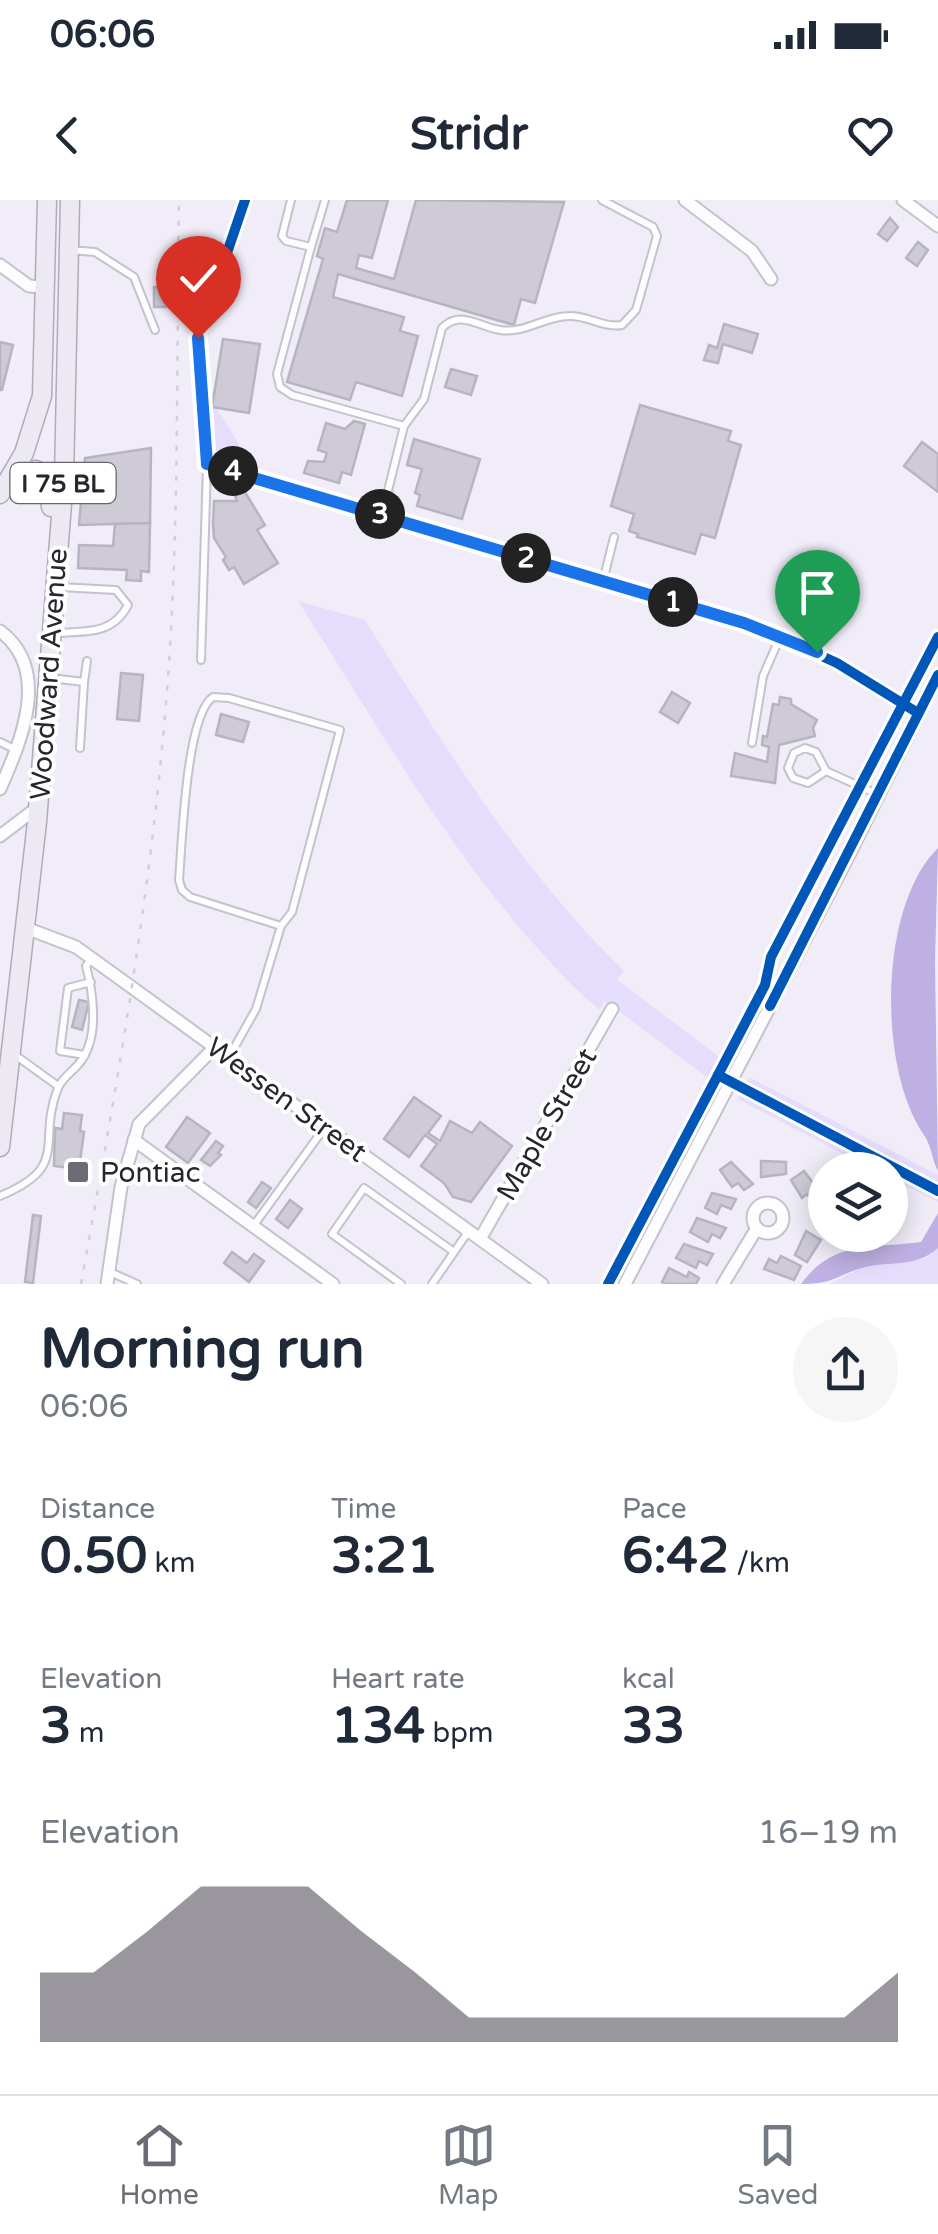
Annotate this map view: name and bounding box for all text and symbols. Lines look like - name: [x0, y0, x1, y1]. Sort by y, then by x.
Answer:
- text: 06:06: [50, 12, 155, 58]
- icon: back: [40, 108, 95, 163]
- text: Stridr: [410, 108, 528, 162]
- icon: heart: [843, 108, 898, 163]
- pin: [156, 236, 241, 339]
- icon: check: [171, 251, 226, 306]
- pin: 4: [208, 446, 258, 496]
- text: 4: [224, 454, 242, 488]
- road number: I 75 BL: [10, 463, 116, 503]
- pin: 3: [355, 489, 405, 539]
- text: 3: [371, 497, 389, 531]
- pin: 2: [501, 533, 551, 583]
- text: 2: [517, 541, 535, 575]
- street label: Woodward Avenue: [23, 547, 75, 801]
- pin: [775, 550, 860, 653]
- icon: arrive: [790, 565, 845, 620]
- pin: 1: [648, 577, 698, 627]
- text: 1: [664, 585, 682, 619]
- street label: Wessen Street: [200, 1030, 373, 1170]
- street label: Maple Street: [489, 1042, 604, 1207]
- map controls: [808, 1152, 908, 1252]
- button: layers: [808, 1152, 908, 1252]
- place label: Pontiac: [100, 1156, 201, 1190]
- marker: Pontiac: [65, 1159, 91, 1185]
- text: Morning run: [40, 1317, 365, 1383]
- button: share: [793, 1317, 898, 1422]
- text: 06:06: [40, 1388, 129, 1426]
- text: Distance: [40, 1492, 155, 1526]
- text: Time: [331, 1492, 396, 1526]
- text: Pace: [622, 1492, 686, 1526]
- text: 0.50: [40, 1526, 147, 1586]
- text: 3:21: [331, 1526, 438, 1586]
- text: 6:42: [622, 1526, 729, 1586]
- text: km: [147, 1546, 195, 1580]
- text: /km: [729, 1546, 790, 1580]
- text: Elevation: [40, 1662, 162, 1696]
- text: Heart rate: [331, 1662, 465, 1696]
- text: kcal: [622, 1662, 675, 1696]
- text: 3: [40, 1696, 71, 1756]
- text: 134: [331, 1696, 425, 1756]
- text: 33: [622, 1696, 685, 1756]
- text: m: [71, 1716, 104, 1750]
- text: bpm: [425, 1716, 494, 1750]
- text: Elevation: [40, 1814, 180, 1852]
- text: 16–19 m: [758, 1814, 898, 1852]
- tab: Home: [120, 2118, 199, 2212]
- tab: Map: [438, 2118, 498, 2212]
- tab: Saved: [738, 2118, 818, 2212]

